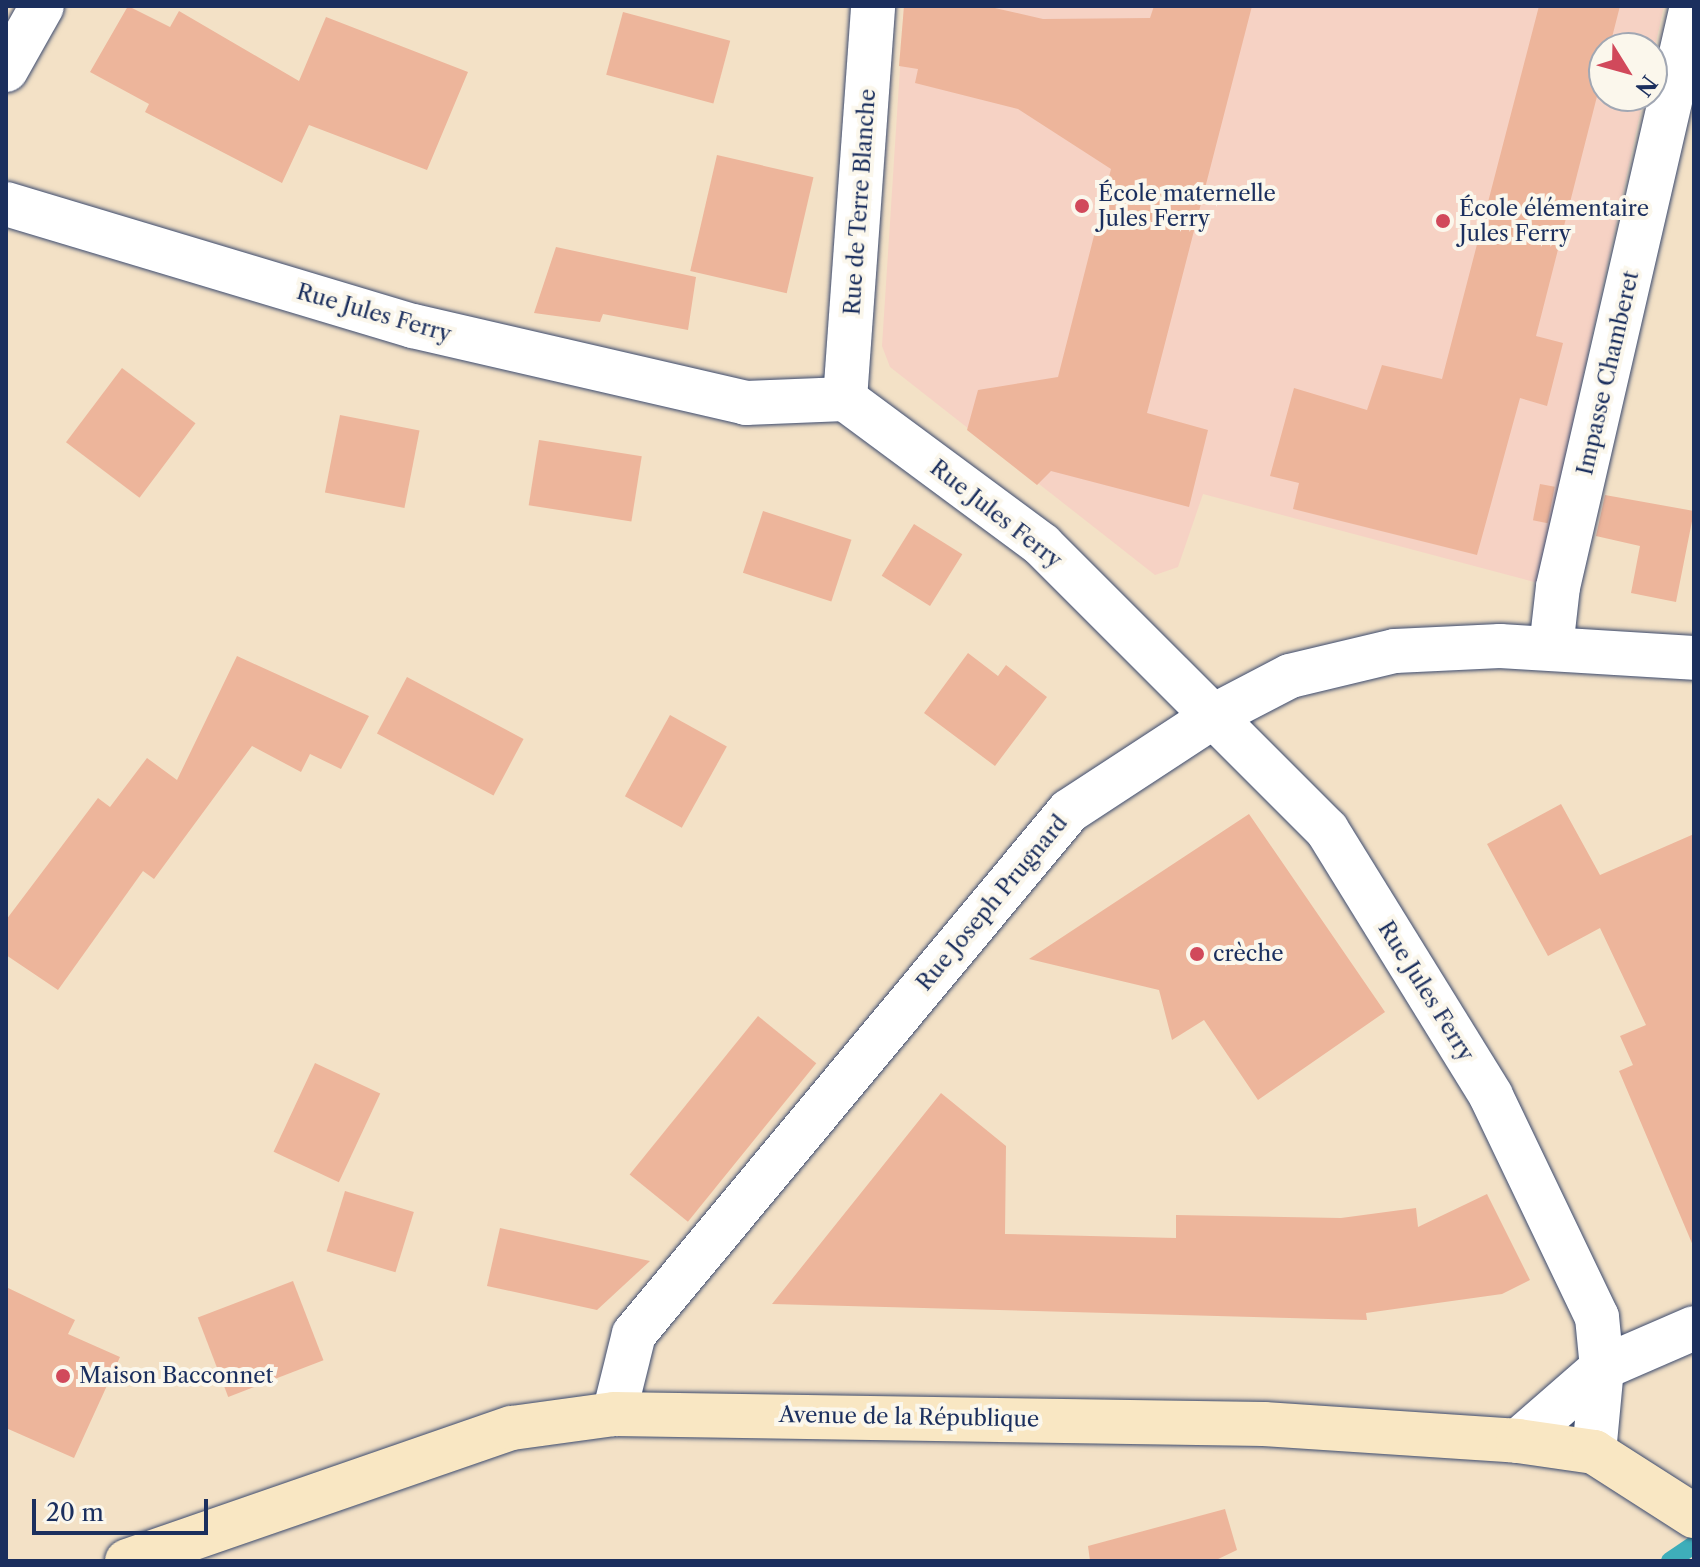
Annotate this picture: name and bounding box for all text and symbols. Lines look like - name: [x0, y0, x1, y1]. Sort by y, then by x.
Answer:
- north arrow: [1588, 32, 1668, 112]
- text: N: [1629, 70, 1663, 101]
- street label: Rue de Terre Blanche: [839, 88, 881, 316]
- place label: École maternelle Jules Ferry: [1098, 180, 1276, 232]
- place label: École élémentaire Jules Ferry: [1459, 195, 1649, 246]
- marker: École maternelle Jules Ferry: [1073, 197, 1091, 215]
- marker: École élémentaire Jules Ferry: [1434, 212, 1452, 230]
- street label: Impasse Chamberet: [1572, 268, 1644, 478]
- street label: Rue Jules Ferry: [294, 278, 454, 348]
- street label: Rue Jules Ferry: [925, 454, 1067, 574]
- street label: Rue Joseph Prugnard: [911, 810, 1073, 996]
- street label: Rue Jules Ferry: [1372, 916, 1480, 1066]
- place label: crèche: [1213, 941, 1283, 967]
- marker: crèche: [1188, 945, 1206, 963]
- place label: Maison Bacconnet: [79, 1363, 273, 1389]
- marker: Maison Bacconnet: [54, 1367, 72, 1385]
- street label: Avenue de la République: [778, 1402, 1040, 1432]
- scale bar: [36, 1483, 212, 1533]
- text: 20 m: [46, 1498, 104, 1527]

